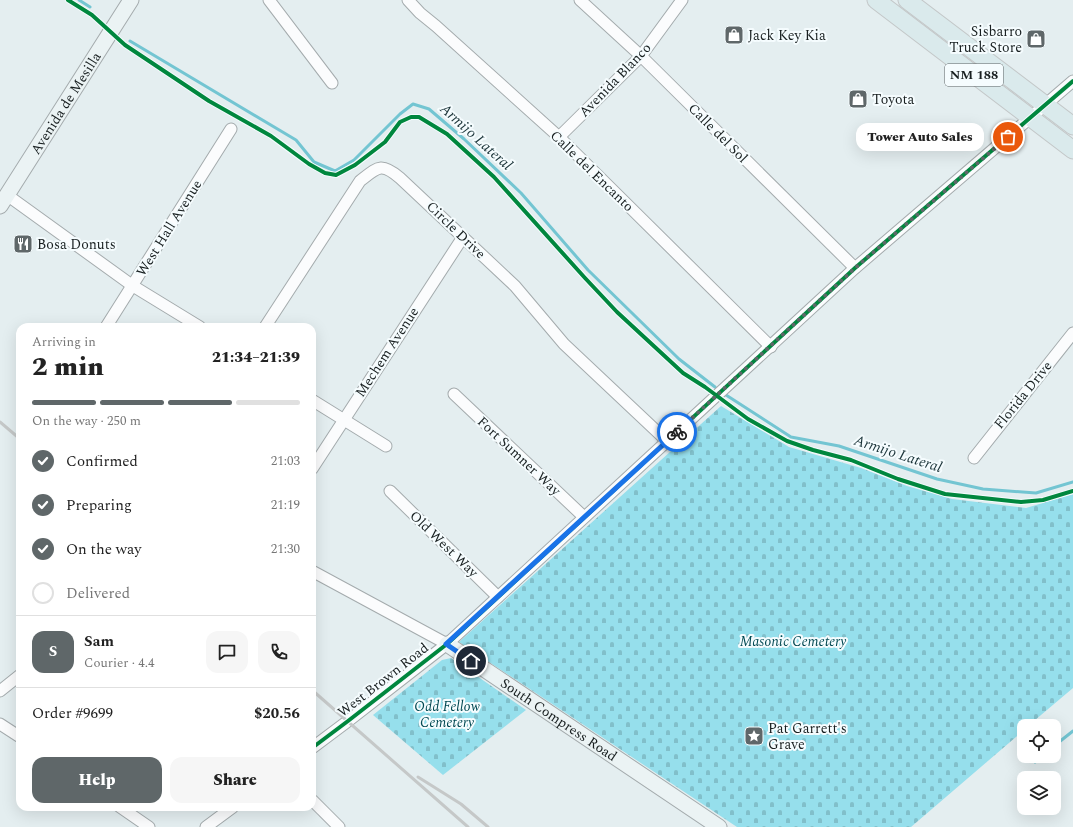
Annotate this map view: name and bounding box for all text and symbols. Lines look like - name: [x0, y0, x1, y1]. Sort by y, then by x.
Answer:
- place label: Sisbarro Truck Store: [949, 21, 1022, 58]
- shop icon: Jack Key Kia: [723, 24, 745, 46]
- place label: Jack Key Kia: [748, 25, 826, 46]
- shop icon: Sisbarro Truck Store: [1025, 28, 1047, 50]
- street label: Avenida Blanco: [574, 38, 656, 122]
- street label: Avenida de Mesilla: [25, 48, 106, 158]
- road number: NM 188: [945, 64, 1003, 86]
- shop icon: Toyota: [847, 88, 869, 110]
- place label: Toyota: [872, 89, 915, 110]
- water label: Armijo Lateral: [434, 97, 518, 176]
- street label: Calle del Sol: [683, 98, 753, 168]
- pin: [991, 120, 1025, 154]
- callout: Tower Auto Sales: [856, 123, 984, 151]
- street label: Calle del Encanto: [545, 126, 639, 216]
- icon: bag: [997, 126, 1019, 148]
- text: Tower Auto Sales: [867, 127, 973, 147]
- street label: West Hall Avenue: [131, 175, 207, 280]
- street label: Circle Drive: [422, 196, 491, 264]
- restaurant icon: Bosa Donuts: [12, 233, 34, 255]
- place label: Bosa Donuts: [37, 234, 116, 255]
- street label: Mechem Avenue: [350, 303, 424, 401]
- text: Arriving in: [32, 332, 96, 352]
- text: 21:34–21:39: [212, 346, 300, 369]
- text: 2 min: [32, 347, 104, 387]
- street label: Florida Drive: [989, 356, 1057, 434]
- text: On the way · 250 m: [32, 411, 141, 431]
- street label: Fort Sumner Way: [472, 411, 567, 501]
- courier: [657, 412, 697, 452]
- icon: bike: [666, 421, 688, 443]
- water label: Armijo Lateral: [850, 429, 945, 479]
- icon: check: [32, 450, 54, 472]
- text: Confirmed: [66, 450, 138, 473]
- text: 21:03: [271, 451, 300, 471]
- icon: check: [32, 494, 54, 516]
- text: Preparing: [66, 494, 132, 517]
- text: 21:19: [271, 495, 300, 515]
- street label: Old West Way: [405, 506, 484, 583]
- icon: check: [32, 538, 54, 560]
- text: On the way: [66, 538, 141, 561]
- text: 21:30: [271, 539, 300, 559]
- text: Delivered: [66, 582, 130, 605]
- text: Sam: [84, 630, 114, 653]
- button: chat: [206, 631, 248, 673]
- button: phone: [258, 631, 300, 673]
- park label: Masonic Cemetery: [740, 631, 847, 652]
- street label: West Brown Road: [333, 638, 433, 722]
- text: S: [49, 640, 57, 663]
- pin: [454, 644, 488, 678]
- icon: home: [460, 650, 482, 672]
- text: Courier · 4.4: [84, 653, 154, 673]
- street label: South Compress Road: [496, 672, 622, 766]
- park label: Odd Fellow Cemetery: [414, 696, 480, 733]
- text: Order #9699: [32, 702, 113, 725]
- text: $20.56: [254, 702, 300, 725]
- place label: Pat Garrett's Grave: [768, 718, 847, 755]
- map controls: [1017, 719, 1061, 815]
- button: locate: [1017, 719, 1061, 763]
- place icon: Pat Garrett's Grave: [743, 725, 765, 747]
- button: Help: [32, 757, 162, 803]
- button: Share: [170, 757, 300, 803]
- button: layers: [1017, 771, 1061, 815]

